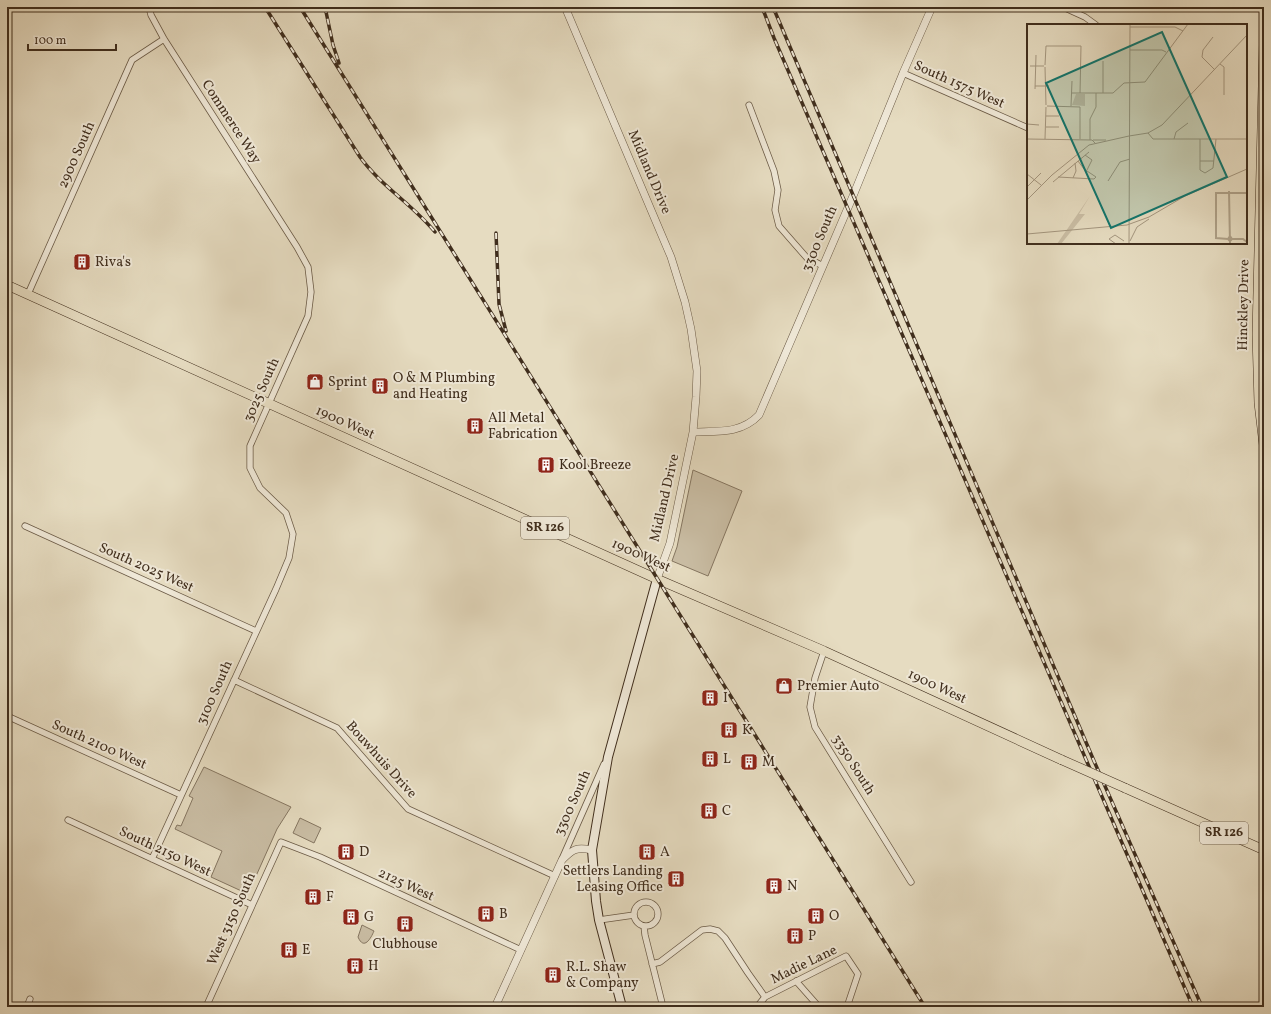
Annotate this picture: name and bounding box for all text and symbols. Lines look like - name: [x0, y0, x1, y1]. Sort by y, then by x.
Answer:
- inset map: [1027, 24, 1247, 244]
- scale bar: [28, 26, 116, 52]
- text: 100 m: [34, 33, 67, 49]
- street label: South 1575 West: [911, 56, 1008, 114]
- street label: Commerce Way: [197, 76, 265, 168]
- street label: 2900 South: [54, 119, 100, 191]
- street label: Midland Drive: [623, 127, 675, 217]
- street label: 3300 South: [798, 203, 842, 275]
- building icon: Riva's: [72, 252, 92, 272]
- place label: Riva's: [95, 253, 131, 272]
- street label: Hinckley Drive: [1234, 259, 1254, 351]
- street label: 3025 South: [239, 355, 285, 425]
- place label: O & M Plumbing and Heating: [393, 369, 495, 404]
- shop icon: Sprint: [305, 372, 325, 392]
- place label: Sprint: [328, 373, 367, 392]
- building icon: O & M Plumbing and Heating: [370, 376, 390, 396]
- street label: 1900 West: [312, 402, 378, 445]
- place label: All Metal Fabrication: [488, 409, 558, 444]
- building icon: All Metal Fabrication: [465, 416, 485, 436]
- street label: Midland Drive: [646, 452, 684, 544]
- building icon: Kool Breeze: [536, 455, 556, 475]
- place label: Kool Breeze: [559, 456, 632, 475]
- road number: SR 126: [521, 517, 569, 539]
- street label: 1900 West: [608, 535, 674, 578]
- street label: South 2025 West: [96, 539, 197, 597]
- street label: 3100 South: [192, 658, 238, 728]
- street label: 1900 West: [904, 665, 970, 709]
- shop icon: Premier Auto: [774, 676, 794, 696]
- place label: Premier Auto: [797, 677, 879, 696]
- building icon: I: [700, 688, 720, 708]
- place label: I: [723, 689, 728, 708]
- street label: South 2100 West: [49, 716, 150, 774]
- street label: Bouwhuis Drive: [341, 717, 421, 803]
- building icon: K: [719, 720, 739, 740]
- place label: K: [742, 721, 752, 740]
- street label: 3350 South: [827, 731, 879, 799]
- building icon: L: [700, 749, 720, 769]
- place label: L: [723, 750, 731, 769]
- building icon: M: [739, 752, 759, 772]
- place label: M: [762, 753, 775, 772]
- street label: 3300 South: [550, 767, 596, 839]
- building icon: C: [699, 801, 719, 821]
- place label: C: [722, 802, 731, 821]
- street label: South 2150 West: [116, 822, 214, 882]
- road number: SR 126: [1200, 822, 1248, 844]
- building icon: D: [336, 842, 356, 862]
- building icon: A: [637, 842, 657, 862]
- place label: D: [359, 843, 369, 862]
- place label: A: [660, 843, 670, 862]
- place label: Settlers Landing Leasing Office: [563, 862, 663, 897]
- street label: 2125 West: [375, 864, 437, 906]
- building icon: Settlers Landing Leasing Office: [666, 869, 686, 889]
- street label: West 3150 South: [203, 870, 261, 968]
- building icon: N: [764, 876, 784, 896]
- place label: N: [787, 877, 797, 896]
- building icon: F: [303, 887, 323, 907]
- place label: F: [326, 888, 334, 907]
- building icon: B: [476, 904, 496, 924]
- place label: B: [499, 905, 508, 924]
- building icon: O: [806, 906, 826, 926]
- building icon: G: [341, 907, 361, 927]
- place label: O: [829, 907, 839, 926]
- place label: G: [364, 908, 374, 927]
- building icon: Clubhouse: [395, 914, 415, 934]
- building icon: P: [785, 926, 805, 946]
- place label: P: [808, 927, 816, 946]
- place label: Clubhouse: [372, 935, 438, 954]
- building icon: E: [279, 940, 299, 960]
- place label: E: [302, 941, 310, 960]
- street label: Madie Lane: [768, 941, 841, 989]
- building icon: H: [345, 956, 365, 976]
- place label: H: [368, 957, 379, 976]
- place label: R.L. Shaw & Company: [566, 958, 639, 993]
- building icon: R.L. Shaw & Company: [543, 965, 563, 985]

